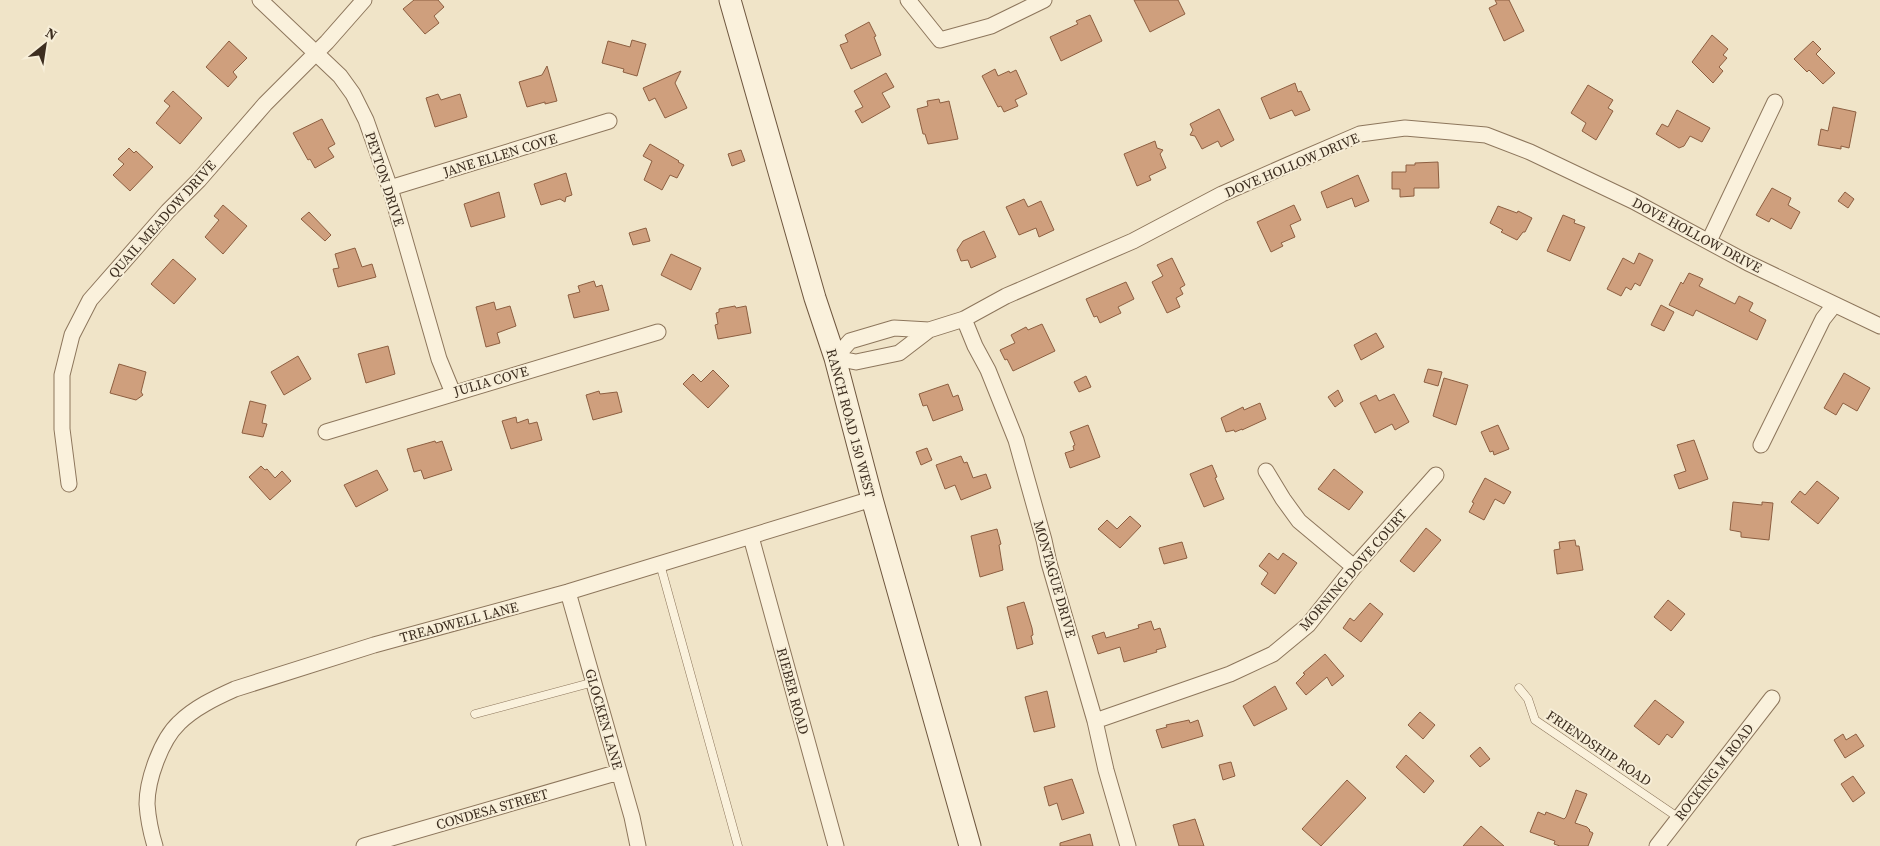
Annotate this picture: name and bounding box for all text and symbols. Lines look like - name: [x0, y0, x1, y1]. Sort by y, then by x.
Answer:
- north arrow: [20, 20, 70, 70]
- text: N: [42, 23, 61, 45]
- street label: JANE ELLEN COVE: [440, 128, 560, 182]
- street label: DOVE HOLLOW DRIVE: [1222, 128, 1362, 202]
- street label: PEYTON DRIVE: [360, 129, 410, 229]
- street label: QUAIL MEADOW DRIVE: [104, 156, 220, 282]
- street label: DOVE HOLLOW DRIVE: [1629, 192, 1765, 278]
- street label: RANCH ROAD 150 WEST: [821, 346, 881, 500]
- street label: JULIA COVE: [450, 361, 531, 402]
- street label: MORNING DOVE COURT: [1295, 504, 1412, 635]
- street label: MONTAGUE DRIVE: [1029, 518, 1081, 640]
- street label: TREADWELL LANE: [397, 597, 521, 647]
- street label: RIEBER ROAD: [772, 645, 814, 737]
- street label: GLOCKEN LANE: [580, 666, 628, 772]
- street label: FRIENDSHIP ROAD: [1542, 705, 1656, 791]
- street label: ROCKING M ROAD: [1670, 719, 1758, 825]
- street label: CONDESA STREET: [434, 783, 551, 835]

